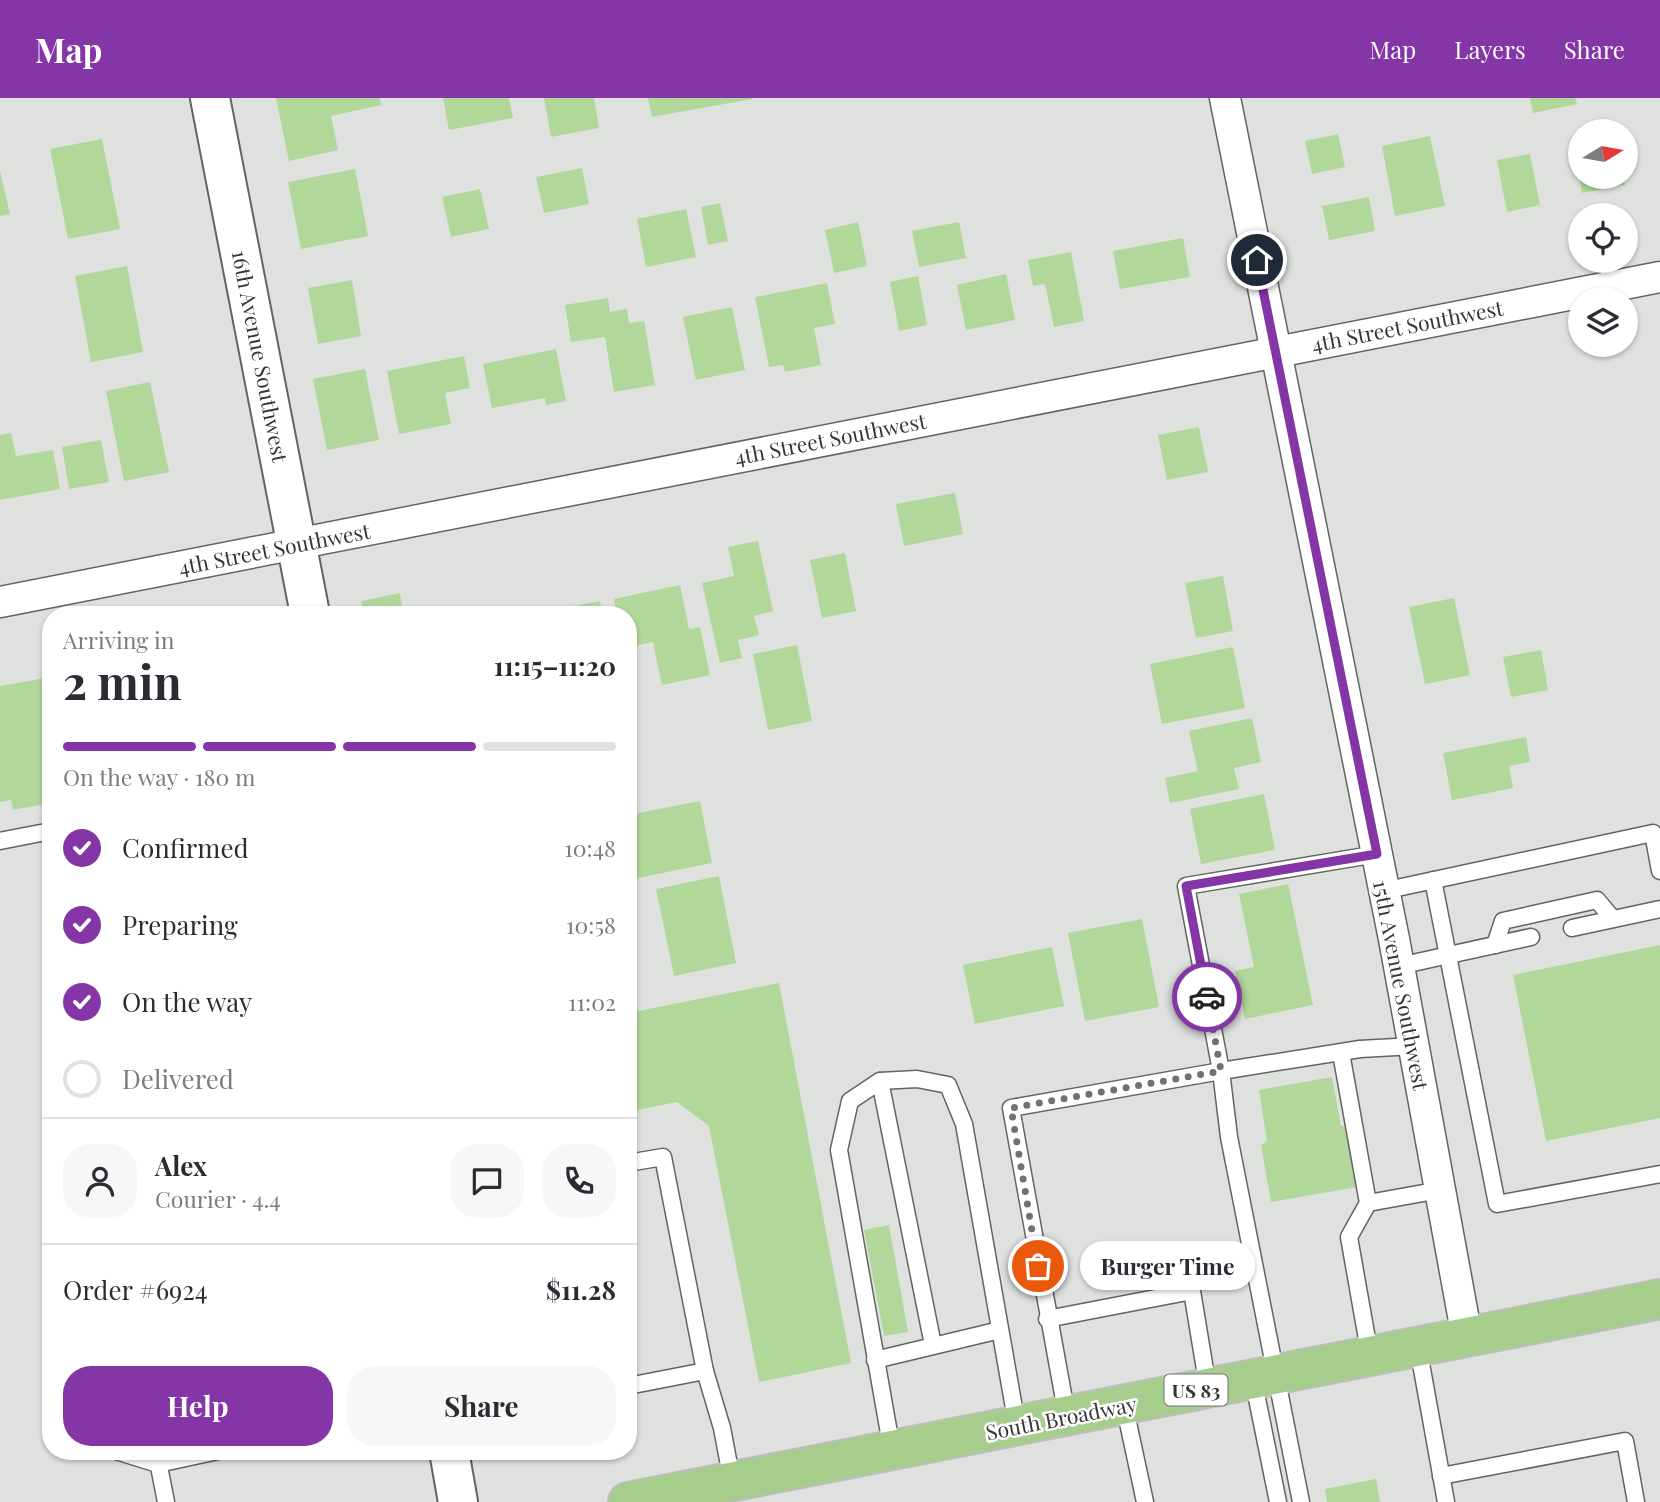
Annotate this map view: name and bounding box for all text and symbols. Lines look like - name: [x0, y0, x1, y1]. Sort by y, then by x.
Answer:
- text: Map: [35, 27, 102, 71]
- text: Map: [1370, 33, 1416, 65]
- text: Layers: [1454, 33, 1526, 65]
- text: Share: [1564, 33, 1625, 65]
- north arrow: [1568, 119, 1638, 189]
- map controls: [1568, 119, 1638, 357]
- button: locate: [1568, 203, 1638, 273]
- pin: [1227, 230, 1287, 290]
- icon: home: [1238, 241, 1276, 279]
- street label: 16th Avenue Southwest: [227, 248, 295, 465]
- button: layers: [1568, 287, 1638, 357]
- street label: 4th Street Southwest: [1309, 293, 1506, 357]
- street label: 4th Street Southwest: [732, 406, 929, 470]
- street label: 4th Street Southwest: [176, 516, 373, 580]
- text: Arriving in: [63, 624, 175, 655]
- text: 11:15–11:20: [494, 648, 616, 683]
- text: 2 min: [63, 650, 182, 712]
- text: On the way · 180 m: [63, 761, 255, 792]
- icon: check: [63, 829, 101, 867]
- text: Confirmed: [122, 830, 249, 865]
- text: 10:48: [564, 832, 616, 863]
- street label: 15th Avenue Southwest: [1368, 878, 1436, 1093]
- icon: check: [63, 906, 101, 944]
- text: Preparing: [122, 907, 238, 942]
- text: 10:58: [566, 909, 616, 940]
- courier: [1172, 962, 1242, 1032]
- icon: car: [1188, 978, 1226, 1016]
- icon: check: [63, 983, 101, 1021]
- text: On the way: [122, 984, 252, 1019]
- text: 11:02: [568, 986, 616, 1017]
- text: Delivered: [122, 1061, 234, 1096]
- button: person: [63, 1144, 137, 1218]
- button: chat: [450, 1144, 524, 1218]
- button: phone: [542, 1144, 616, 1218]
- text: Alex: [155, 1148, 207, 1183]
- text: Courier · 4.4: [155, 1183, 281, 1214]
- pin: [1008, 1236, 1068, 1296]
- callout: Burger Time: [1080, 1242, 1255, 1290]
- icon: bag: [1019, 1247, 1057, 1285]
- text: Burger Time: [1100, 1250, 1235, 1281]
- text: Order #6924: [63, 1272, 208, 1307]
- text: $11.28: [546, 1272, 616, 1307]
- button: Help: [63, 1366, 333, 1446]
- button: Share: [347, 1366, 616, 1446]
- road number: US 83: [1164, 1374, 1228, 1406]
- street label: South Broadway: [983, 1389, 1139, 1445]

